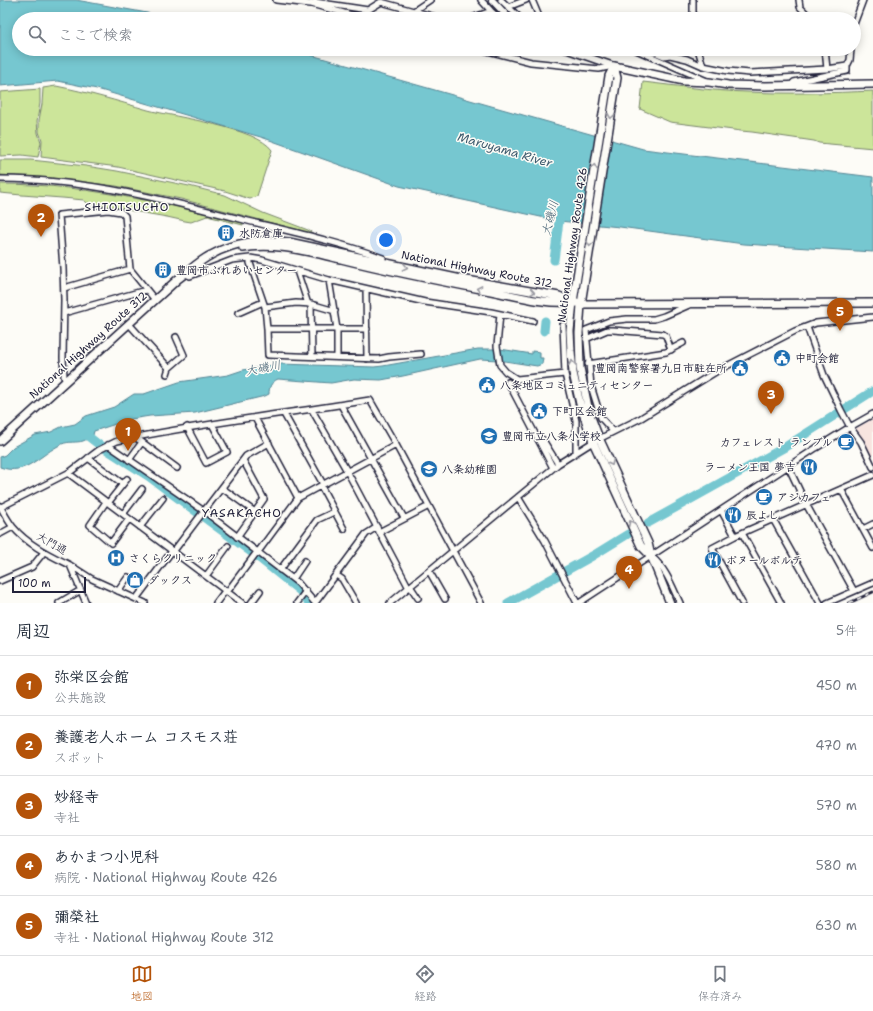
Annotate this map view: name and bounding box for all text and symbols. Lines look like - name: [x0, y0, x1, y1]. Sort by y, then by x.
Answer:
- search box: [12, 12, 861, 56]
- icon: search: [26, 23, 48, 45]
- text: ここで検索: [58, 25, 133, 45]
- one-way arrow: [607, 113, 615, 119]
- water label: Maruyama River: [456, 129, 555, 171]
- one-way arrow: [589, 164, 598, 170]
- street label: National Highway Route 426: [554, 166, 591, 324]
- district label: SHIOTSUCHO: [84, 199, 170, 215]
- water label: 大磯川: [538, 199, 562, 237]
- pin: 2: [28, 204, 54, 237]
- building icon: 水防倉庫: [216, 223, 236, 243]
- place label: 水防倉庫: [239, 226, 283, 241]
- your location: [376, 230, 396, 250]
- one-way arrow: [586, 241, 595, 247]
- street label: National Highway Route 312: [400, 247, 554, 292]
- building icon: 豊岡市ふれあいセンター: [153, 260, 173, 280]
- one-way arrow: [402, 262, 408, 271]
- place label: 豊岡市ふれあいセンター: [176, 263, 297, 278]
- one-way arrow: [476, 285, 482, 294]
- one-way arrow: [529, 287, 536, 295]
- street label: National Highway Route 312: [26, 288, 150, 402]
- pin: 5: [827, 298, 853, 331]
- public building icon: 中町会館: [772, 348, 792, 368]
- place label: 中町会館: [795, 351, 839, 366]
- water label: 大磯川: [244, 357, 282, 379]
- public building icon: 豊岡南警察署九日市駐在所: [730, 358, 750, 378]
- one-way arrow: [568, 360, 577, 366]
- place label: 豊岡南警察署九日市駐在所: [595, 361, 727, 376]
- public building icon: 八条地区コミュニティセンター: [477, 375, 497, 395]
- place label: 八条地区コミュニティセンター: [500, 378, 653, 393]
- pin: 3: [758, 381, 784, 414]
- public building icon: 下町区会館: [529, 401, 549, 421]
- place label: 下町区会館: [552, 404, 607, 419]
- pin: 1: [115, 418, 141, 451]
- school or university icon: 豊岡市立八条小学校: [479, 426, 499, 446]
- place label: 豊岡市立八条小学校: [502, 429, 601, 444]
- cafe icon: カフェレスト ランブル: [836, 432, 856, 452]
- place label: カフェレスト ランブル: [720, 435, 833, 450]
- restaurant icon: ラーメン王国 夢吉: [799, 457, 819, 477]
- school or university icon: 八条幼稚園: [419, 459, 439, 479]
- one-way arrow: [606, 459, 614, 466]
- place label: ラーメン王国 夢吉: [704, 460, 796, 475]
- place label: 八条幼稚園: [442, 462, 497, 477]
- cafe icon: アジカフェ: [754, 487, 774, 507]
- place label: アジカフェ: [777, 490, 831, 505]
- district label: YASAKACHO: [202, 505, 282, 521]
- restaurant icon: 辰よし: [723, 505, 743, 525]
- place label: 辰よし: [746, 508, 779, 523]
- one-way arrow: [628, 520, 636, 528]
- street label: 大門通: [34, 529, 70, 558]
- hospital icon: さくらクリニック: [106, 548, 126, 568]
- restaurant icon: ボヌールポルテ: [703, 550, 723, 570]
- place label: さくらクリニック: [129, 551, 217, 566]
- place label: ボヌールポルテ: [726, 553, 803, 568]
- pin: 4: [616, 556, 642, 589]
- shop icon: ダックス: [125, 570, 145, 590]
- place label: ダックス: [148, 573, 192, 588]
- scale bar: [12, 575, 86, 594]
- text: 100 m: [18, 576, 51, 591]
- text: 周辺: [16, 620, 50, 642]
- text: 5件: [836, 622, 857, 639]
- text: 弥栄区会館: [54, 667, 129, 687]
- text: 1: [26, 677, 32, 694]
- text: 450 m: [816, 677, 857, 694]
- text: 公共施設: [54, 689, 106, 706]
- text: 養護老人ホーム コスモス荘: [54, 727, 238, 747]
- text: 2: [24, 737, 34, 754]
- text: 470 m: [815, 737, 857, 754]
- text: スポット: [54, 749, 106, 766]
- text: 妙経寺: [54, 787, 99, 807]
- text: 3: [24, 797, 34, 814]
- text: 570 m: [816, 797, 857, 814]
- text: 寺社: [54, 809, 80, 826]
- text: あかまつ小児科: [54, 847, 159, 867]
- text: 4: [24, 857, 34, 874]
- text: 580 m: [816, 857, 857, 874]
- text: 病院 · National Highway Route 426: [54, 869, 278, 886]
- text: 彌榮社: [54, 907, 99, 927]
- text: 5: [25, 917, 33, 934]
- text: 630 m: [815, 917, 857, 934]
- text: 寺社 · National Highway Route 312: [54, 929, 274, 946]
- tab: 地図: [131, 963, 153, 1004]
- tab: 経路: [414, 963, 436, 1004]
- tab: 保存済み: [698, 963, 742, 1004]

